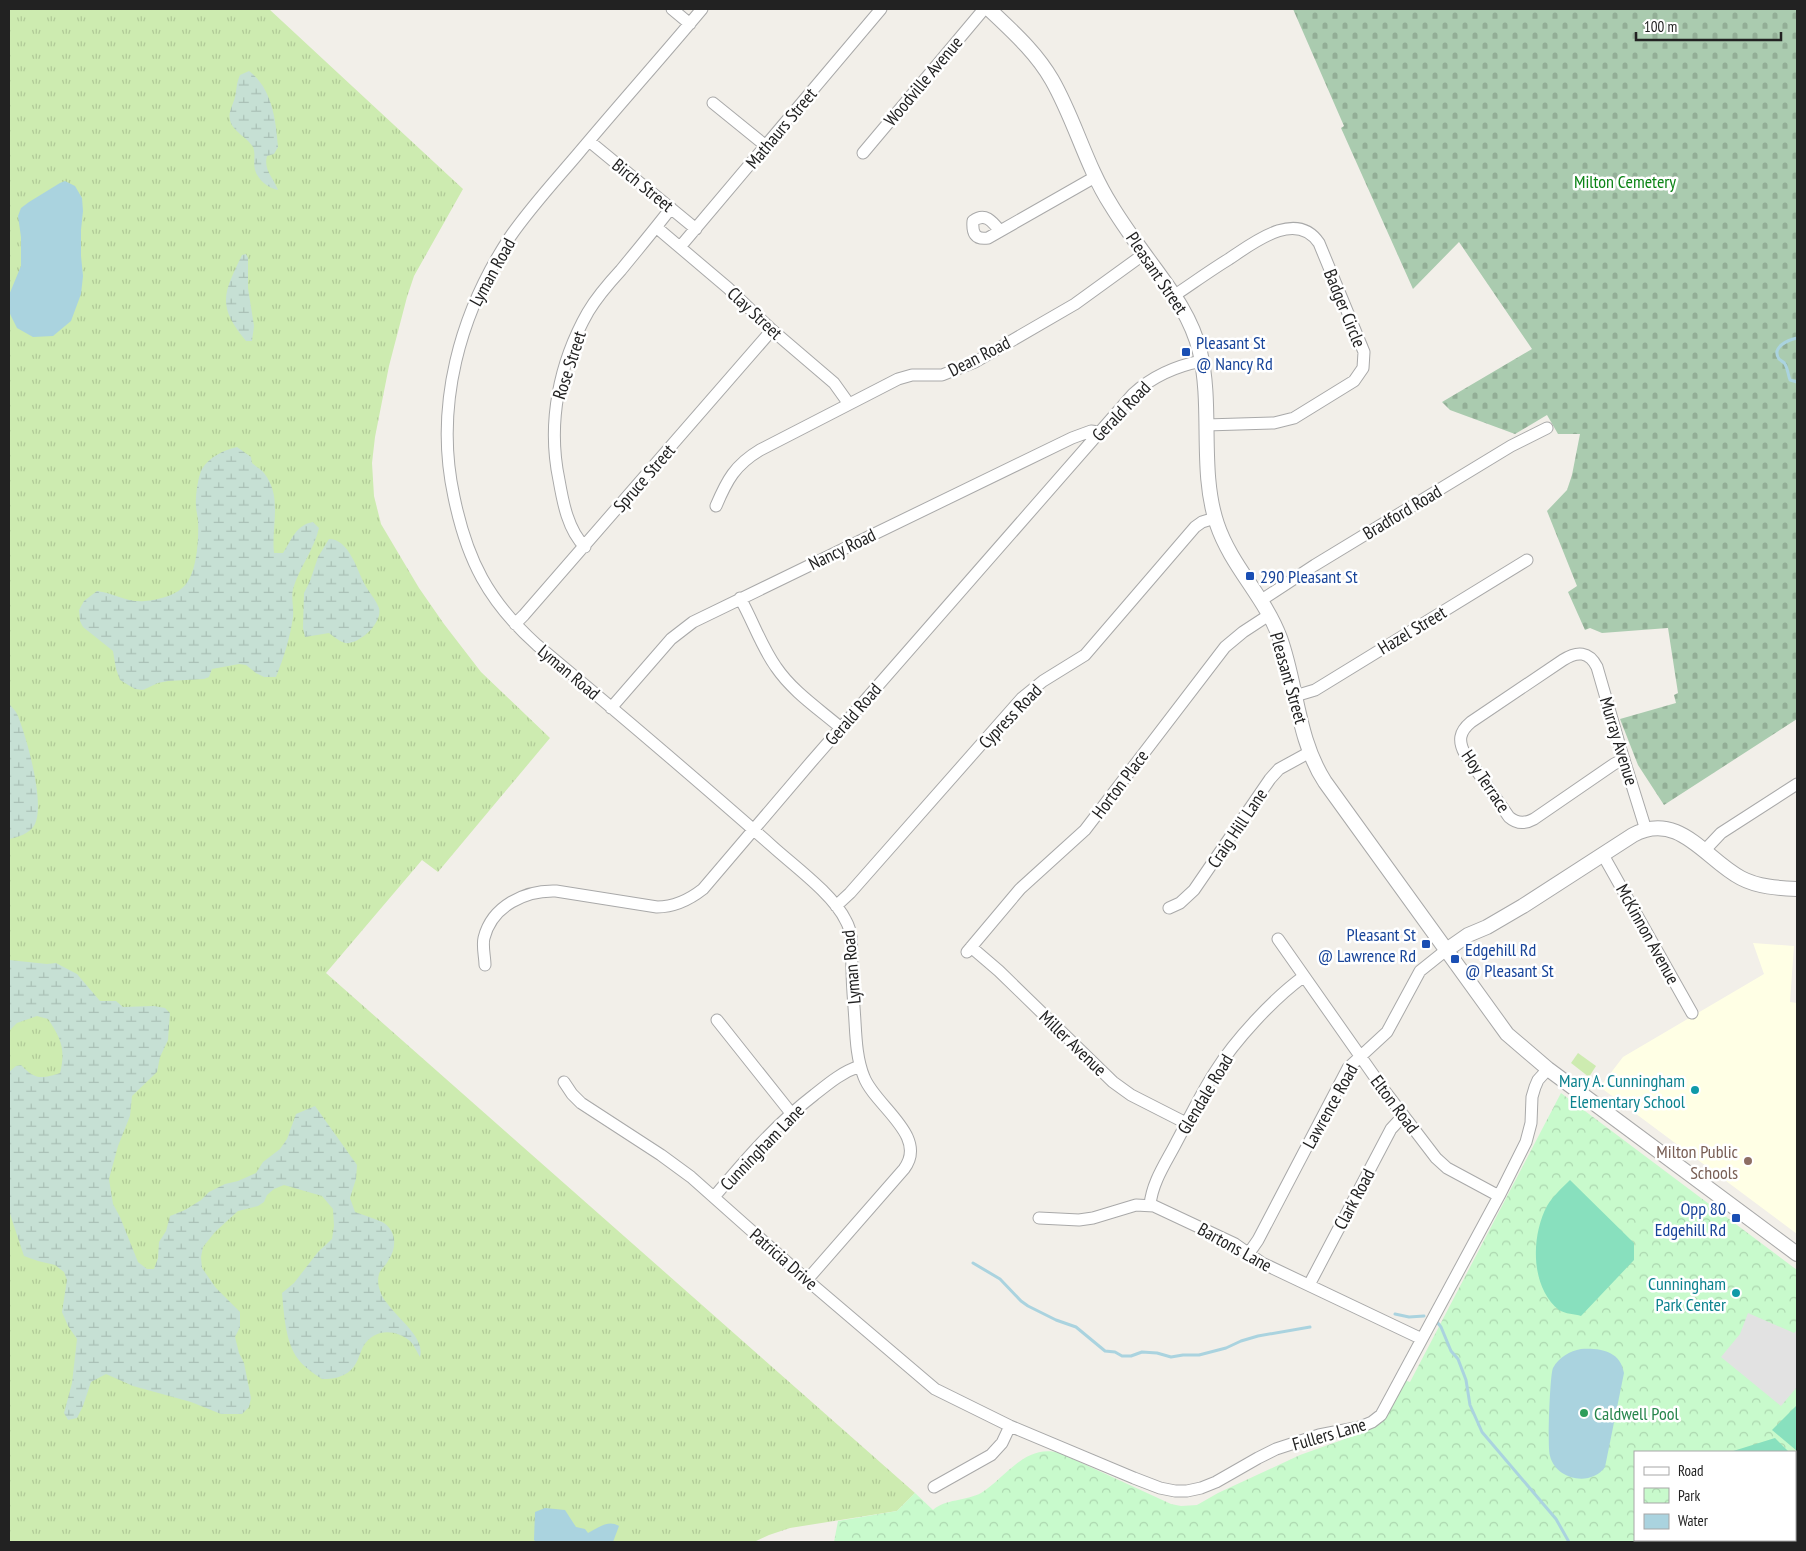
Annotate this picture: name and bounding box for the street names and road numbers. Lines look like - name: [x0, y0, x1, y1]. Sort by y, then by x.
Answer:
- street label: Woodville Avenue: [879, 31, 967, 131]
- street label: Mathaurs Street: [740, 83, 822, 173]
- street label: Birch Street: [608, 153, 679, 217]
- street label: Pleasant Street: [1121, 228, 1193, 318]
- street label: Lyman Road: [464, 234, 520, 310]
- street label: Badger Circle: [1319, 265, 1371, 351]
- street label: Clay Street: [723, 282, 787, 344]
- street label: Rose Street: [547, 328, 591, 402]
- street label: Dean Road: [944, 331, 1014, 381]
- street label: Gerald Road: [1087, 376, 1155, 446]
- street label: Spruce Street: [608, 439, 680, 517]
- street label: Bradford Road: [1358, 480, 1446, 544]
- street label: Nancy Road: [805, 523, 879, 575]
- street label: Hazel Street: [1374, 601, 1450, 659]
- street label: Pleasant Street: [1265, 630, 1313, 726]
- street label: Lyman Road: [533, 639, 605, 705]
- street label: Gerald Road: [820, 678, 886, 750]
- street label: Cypress Road: [974, 679, 1046, 753]
- street label: Murray Avenue: [1595, 694, 1643, 788]
- street label: Horton Place: [1087, 745, 1153, 823]
- street label: Hoy Terrace: [1457, 745, 1515, 817]
- street label: Craig Hill Lane: [1202, 784, 1272, 872]
- street label: McKinnon Avenue: [1611, 880, 1685, 988]
- street label: Lyman Road: [836, 929, 866, 1005]
- street label: Miller Avenue: [1034, 1005, 1112, 1081]
- street label: Glendale Road: [1172, 1050, 1238, 1138]
- street label: Lawrence Road: [1297, 1060, 1363, 1152]
- street label: Elton Road: [1366, 1070, 1424, 1138]
- street label: Cunningham Lane: [715, 1099, 809, 1195]
- street label: Clark Road: [1328, 1165, 1380, 1233]
- street label: Bartons Lane: [1194, 1217, 1276, 1277]
- street label: Patricia Drive: [745, 1223, 823, 1295]
- street label: Fullers Lane: [1289, 1413, 1369, 1455]

